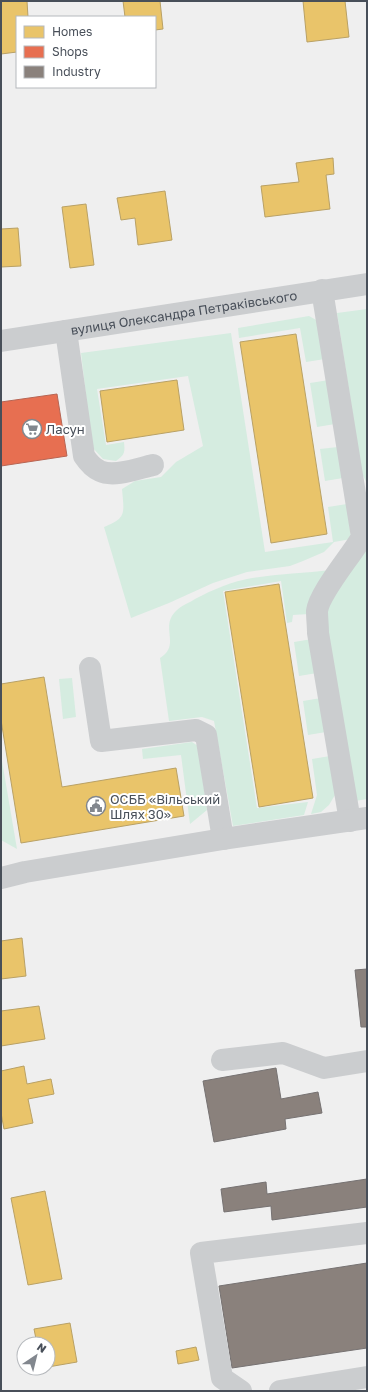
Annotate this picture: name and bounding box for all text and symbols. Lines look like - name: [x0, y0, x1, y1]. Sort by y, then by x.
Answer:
- legend: [16, 16, 156, 88]
- text: Homes: [52, 24, 92, 39]
- text: Shops: [52, 44, 88, 59]
- text: Industry: [52, 64, 101, 79]
- street label: вулиця Олександра Петраківського: [69, 287, 298, 338]
- supermarket icon: Ласун: [21, 418, 43, 440]
- place label: Ласун: [46, 421, 85, 437]
- place label: ОСББ «Вільський Шлях 30»: [110, 791, 220, 822]
- public building icon: ОСББ «Вільський Шлях 30»: [85, 795, 107, 817]
- north arrow: [16, 1336, 56, 1376]
- text: N: [35, 1340, 49, 1355]

